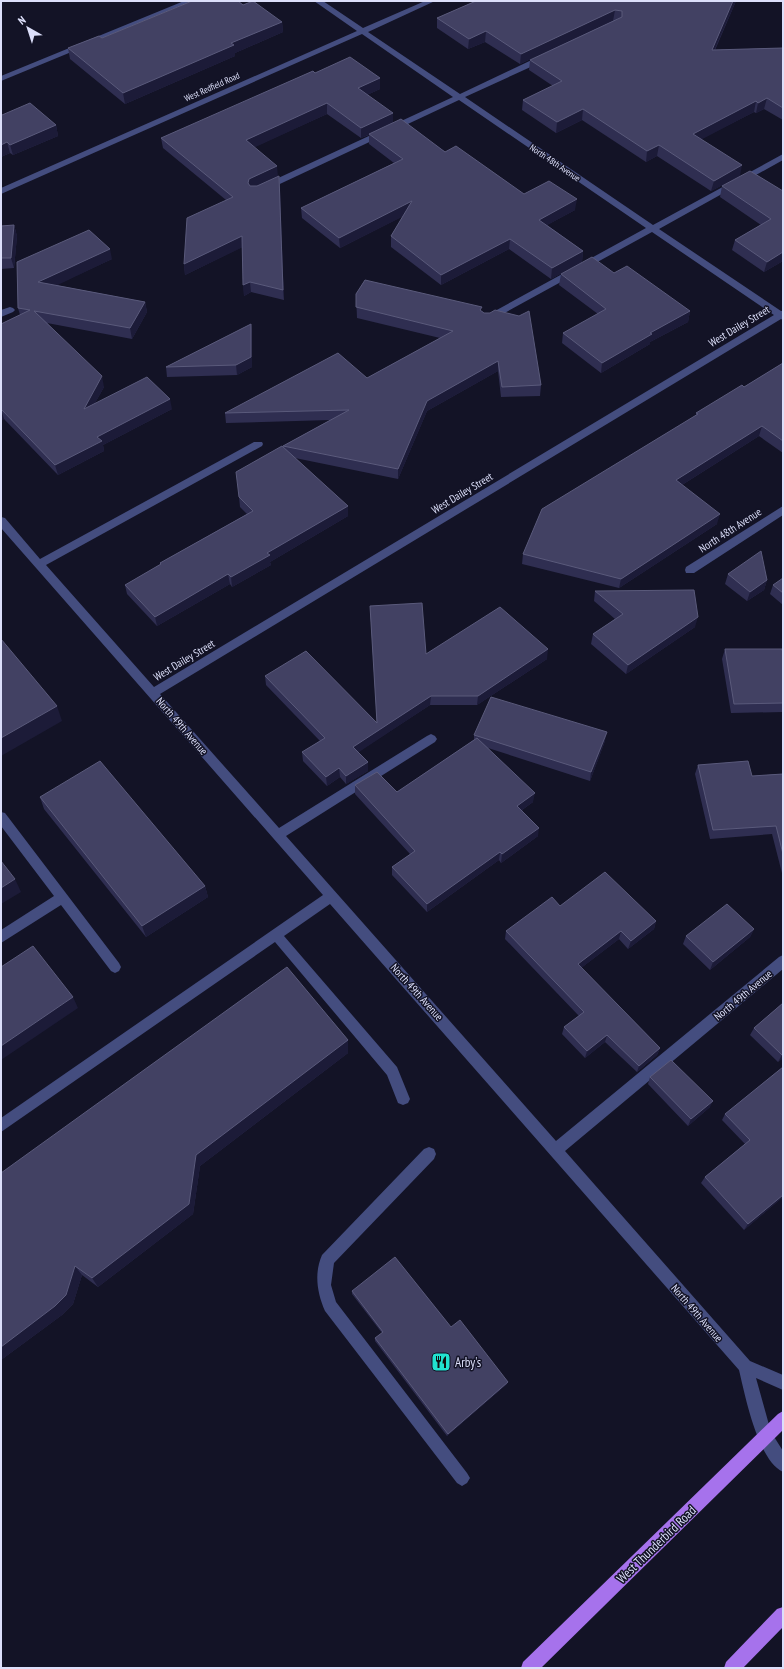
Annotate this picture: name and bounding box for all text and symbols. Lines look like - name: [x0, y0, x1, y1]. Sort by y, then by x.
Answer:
- north arrow: [8, 8, 48, 48]
- text: N: [15, 13, 28, 28]
- street label: West Redfield Road: [182, 69, 241, 104]
- street label: North 48th Avenue: [528, 142, 583, 184]
- street label: West Dailey Street: [706, 302, 772, 350]
- street label: West Dailey Street: [429, 469, 495, 517]
- street label: North 48th Avenue: [696, 504, 764, 555]
- street label: West Dailey Street: [151, 636, 217, 684]
- street label: North 49th Avenue: [153, 694, 211, 758]
- street label: North 49th Avenue: [388, 961, 447, 1024]
- street label: North 49th Avenue: [711, 966, 775, 1023]
- street label: North 49th Avenue: [668, 1281, 726, 1345]
- restaurant icon: Arby's: [430, 1351, 452, 1373]
- place label: Arby's: [455, 1354, 481, 1371]
- street label: West Thunderbird Road: [613, 1502, 700, 1587]

